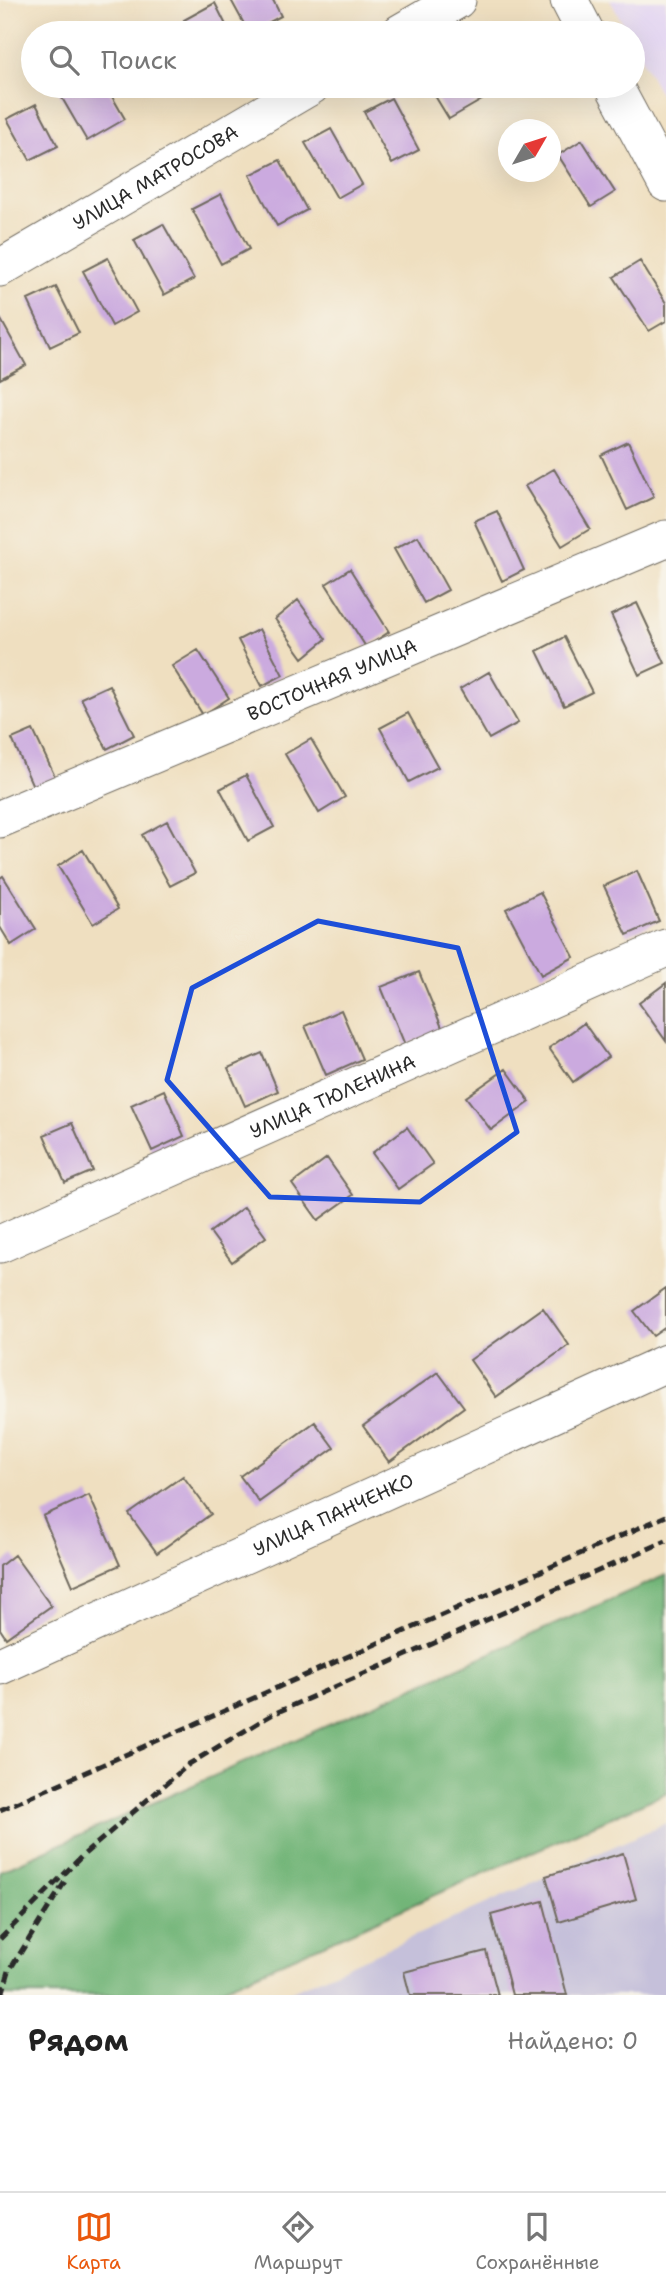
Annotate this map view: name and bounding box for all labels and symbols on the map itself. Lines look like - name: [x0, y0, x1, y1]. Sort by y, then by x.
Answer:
- street label: УЛИЦА МАТРОСОВА: [68, 119, 243, 235]
- north arrow: [498, 119, 561, 182]
- street label: ВОСТОЧНАЯ УЛИЦА: [243, 633, 421, 726]
- street label: УЛИЦА ТЮЛЕНИНА: [246, 1048, 420, 1144]
- street label: УЛИЦА ПАНЧЕНКО: [249, 1467, 417, 1562]

